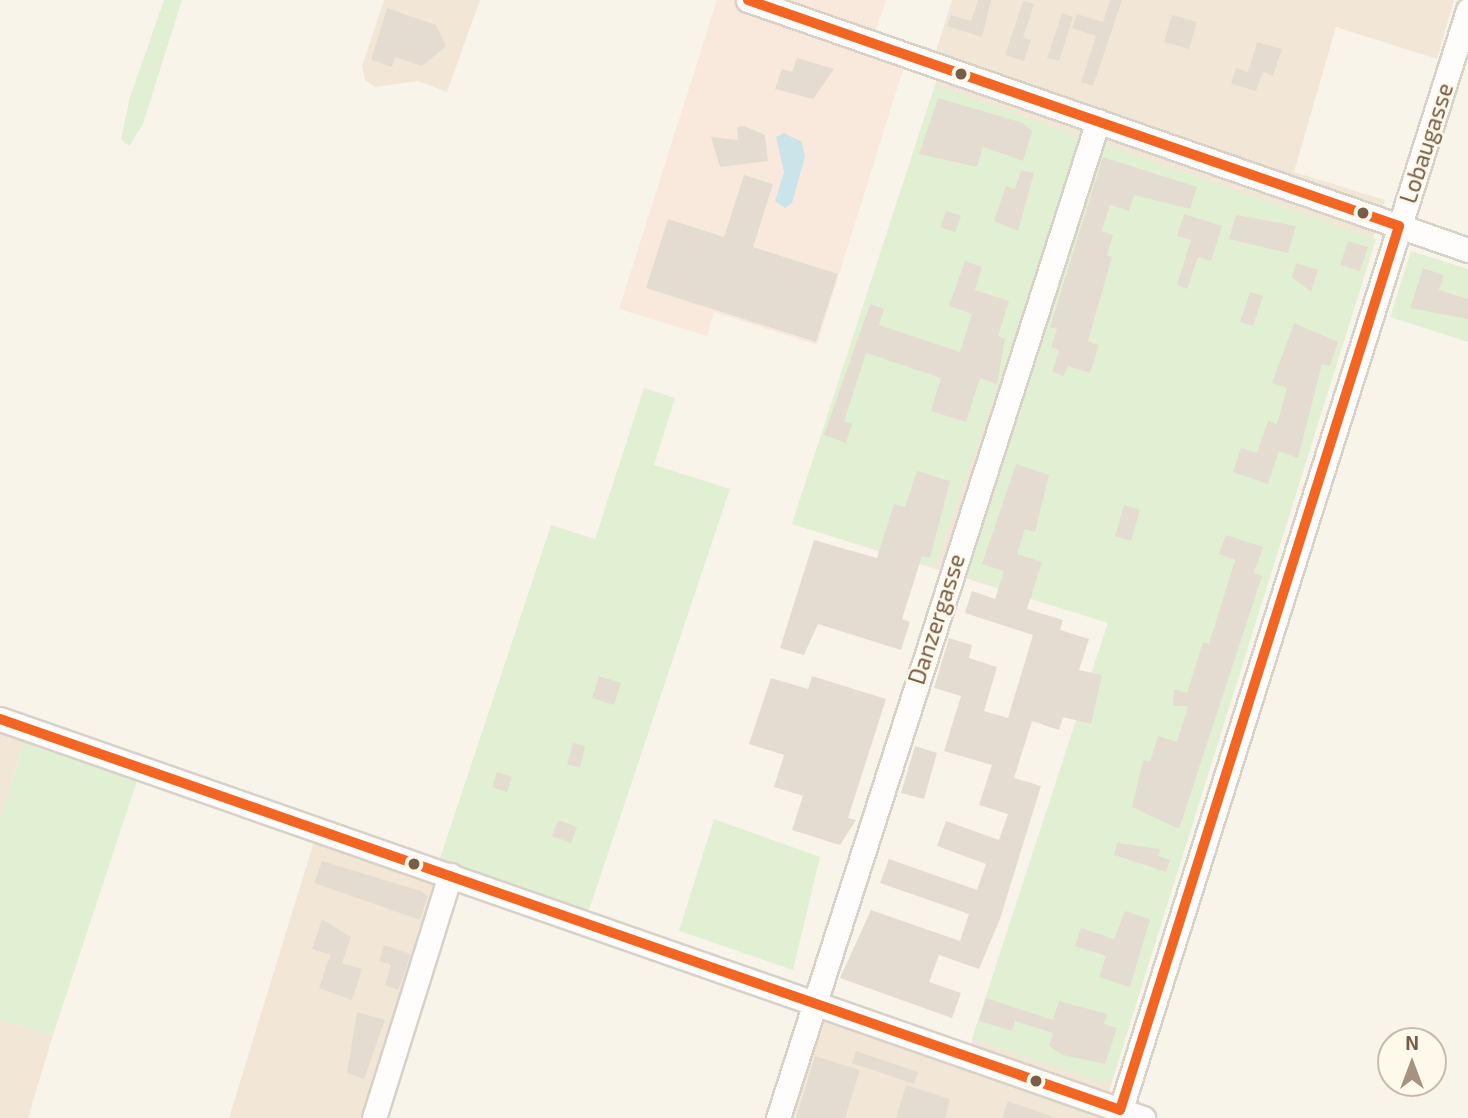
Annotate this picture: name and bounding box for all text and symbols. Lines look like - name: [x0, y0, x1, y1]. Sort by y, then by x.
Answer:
- unlabelled marker: [954, 67, 968, 81]
- street label: Lobaugasse: [1394, 79, 1458, 207]
- unlabelled marker: [1356, 206, 1370, 220]
- street label: Danzergasse: [902, 550, 970, 688]
- unlabelled marker: [407, 857, 421, 871]
- north arrow: [1377, 1027, 1447, 1097]
- text: N: [1405, 1031, 1419, 1054]
- unlabelled marker: [1029, 1074, 1043, 1088]

